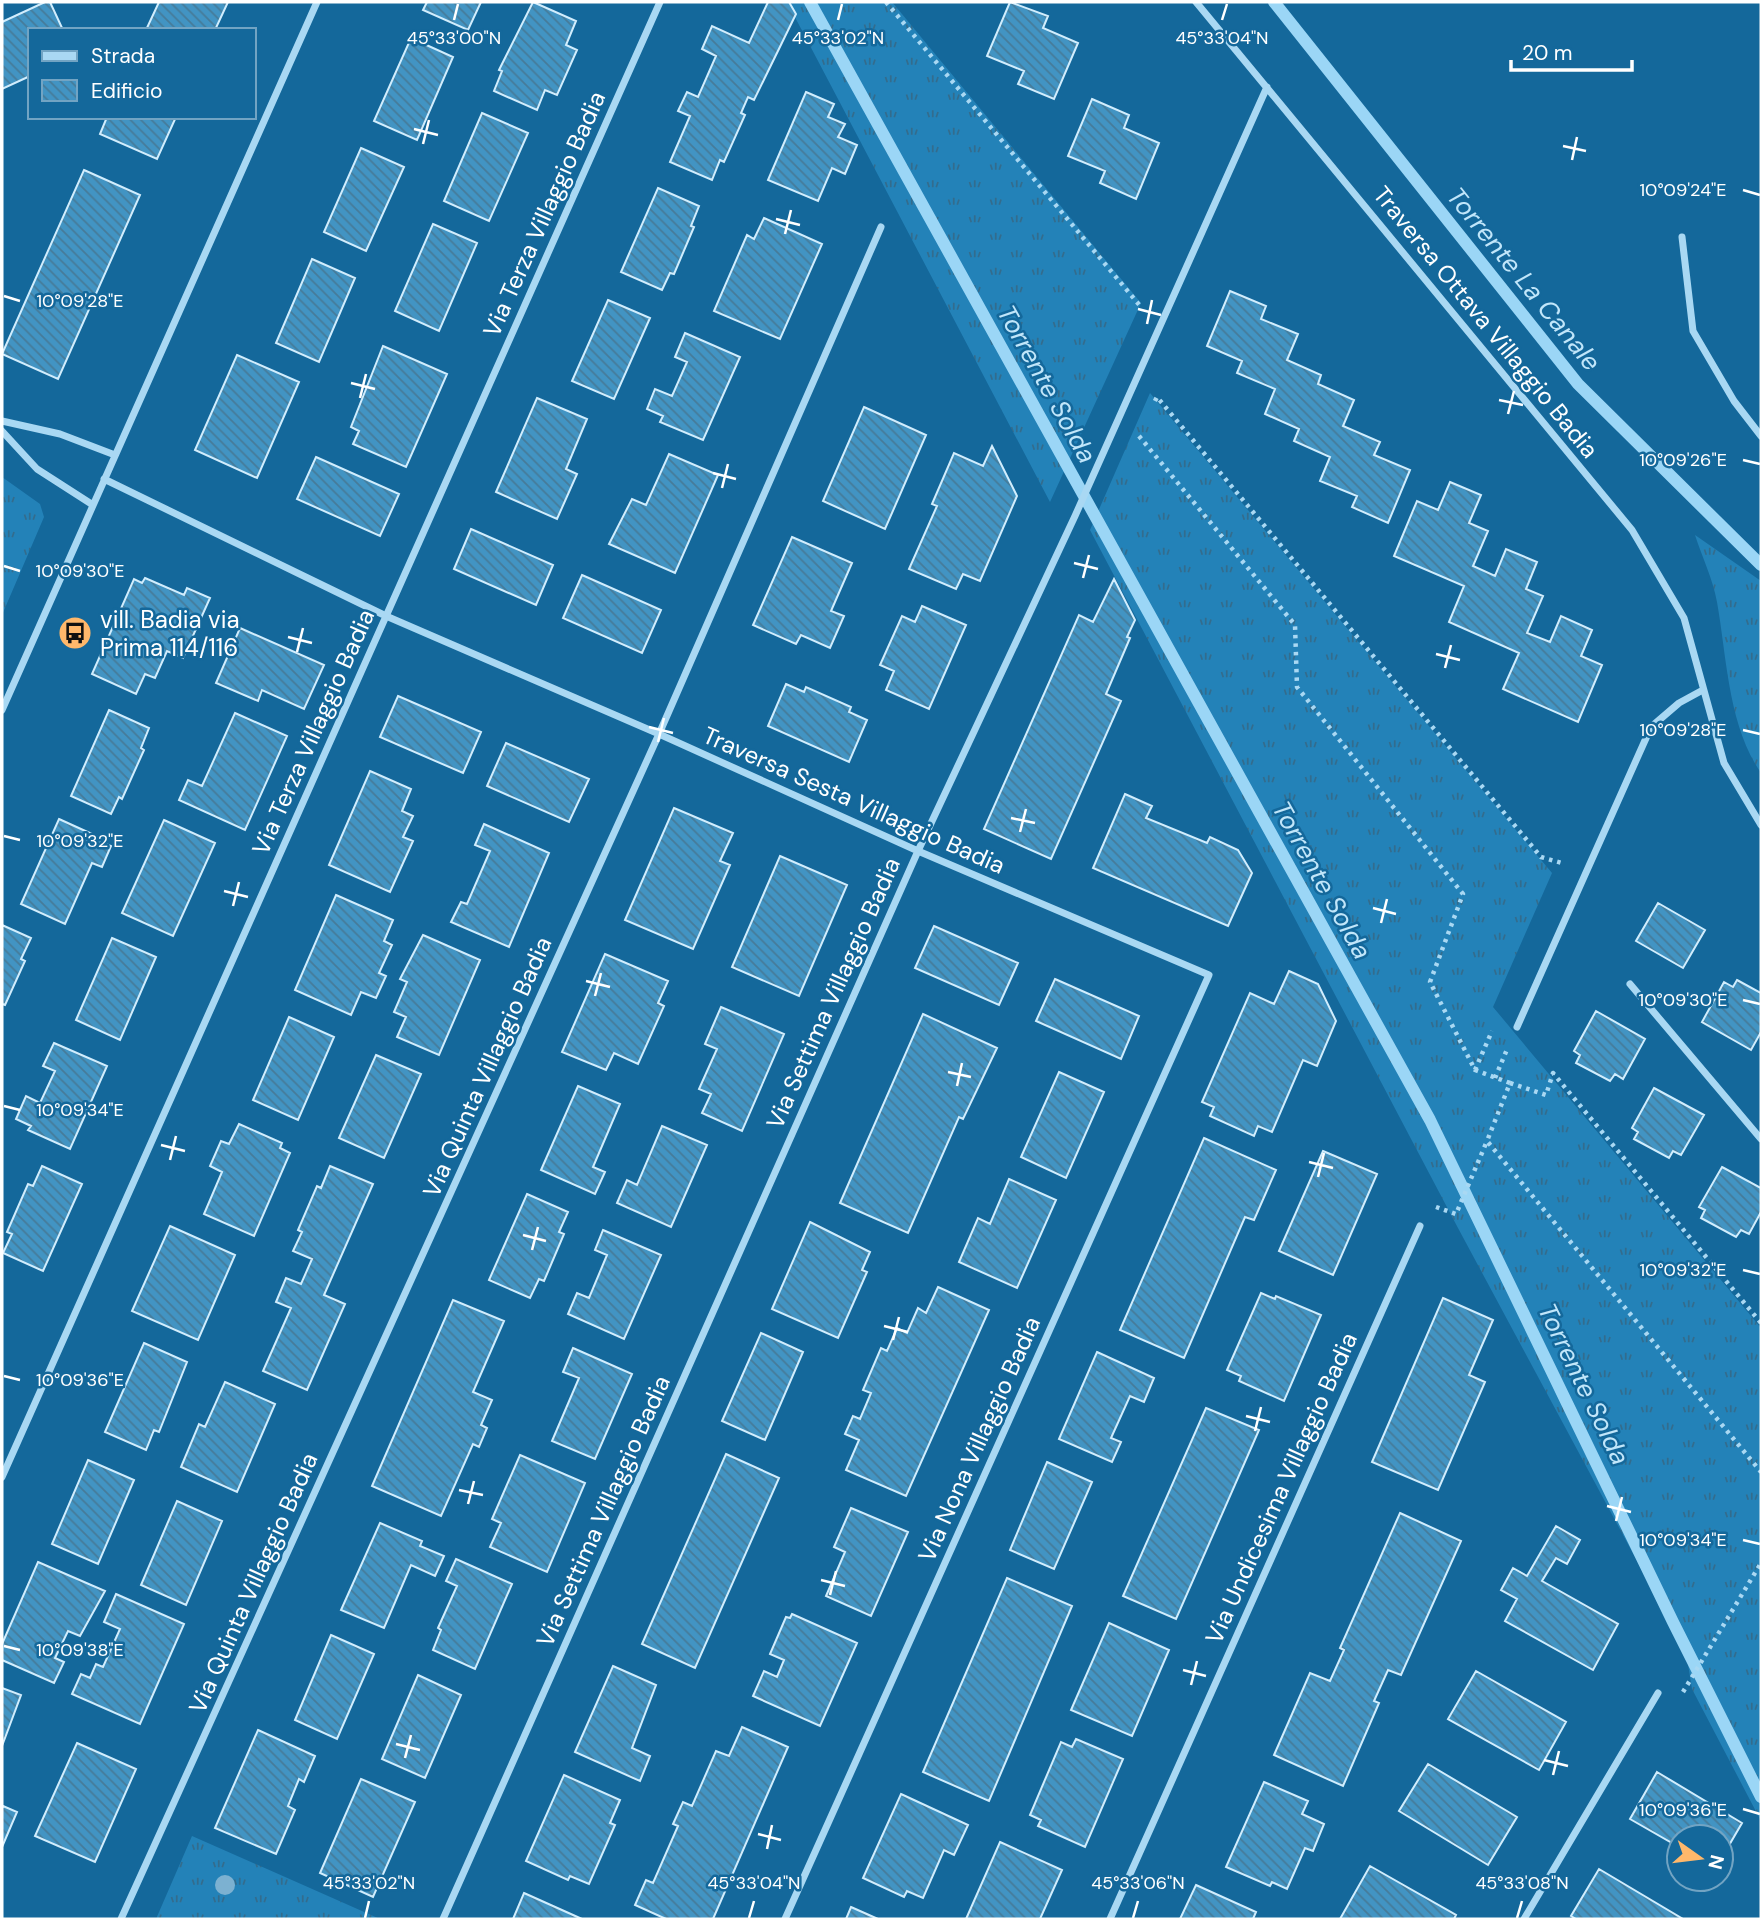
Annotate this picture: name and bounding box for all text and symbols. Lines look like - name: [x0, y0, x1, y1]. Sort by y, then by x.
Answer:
- text: 45°33'00"N: [407, 26, 501, 50]
- text: 45°33'02"N: [792, 26, 884, 50]
- text: 45°33'04"N: [1175, 26, 1269, 50]
- legend: [28, 28, 256, 119]
- scale bar: [1511, 28, 1632, 72]
- text: 20 m: [1522, 39, 1573, 67]
- text: Strada: [91, 42, 155, 70]
- text: Edificio: [91, 77, 162, 105]
- street label: Via Terza Villaggio Badia: [476, 86, 612, 342]
- text: 10°09'24"E: [1640, 178, 1726, 202]
- street label: Traversa Ottava Villaggio Badia: [1367, 180, 1605, 464]
- water label: Torrente La Canale: [1439, 180, 1609, 378]
- text: 10°09'28"E: [37, 289, 124, 313]
- water label: Torrente Solda: [990, 299, 1104, 469]
- text: 10°09'26"E: [1639, 448, 1727, 472]
- text: 10°09'30"E: [36, 559, 124, 583]
- place label: vill. Badia via Prima 114/116: [100, 604, 240, 663]
- street label: Via Terza Villaggio Badia: [245, 604, 381, 860]
- bus stop icon: vill. Badia via Prima 114/116: [56, 614, 94, 652]
- text: 10°09'28"E: [1640, 718, 1727, 742]
- street label: Traversa Sesta Villaggio Badia: [698, 719, 1010, 881]
- water label: Torrente Solda: [1265, 795, 1379, 965]
- text: 10°09'32"E: [37, 829, 124, 853]
- street label: Via Settima Villaggio Badia: [759, 852, 907, 1134]
- street label: Via Quinta Villaggio Badia: [415, 932, 559, 1202]
- text: 10°09'30"E: [1639, 988, 1727, 1012]
- text: 10°09'34"E: [36, 1098, 124, 1122]
- text: 10°09'32"E: [1640, 1258, 1727, 1282]
- water label: Torrente Solda: [1530, 1298, 1638, 1470]
- street label: Via Nona Villaggio Badia: [911, 1311, 1047, 1567]
- street label: Via Undicesima Villaggio Badia: [1198, 1327, 1364, 1649]
- text: 10°09'36"E: [36, 1368, 124, 1392]
- street label: Via Settima Villaggio Badia: [529, 1370, 677, 1652]
- street label: Via Quinta Villaggio Badia: [181, 1448, 325, 1718]
- text: 10°09'34"E: [1639, 1528, 1727, 1552]
- text: 10°09'38"E: [36, 1638, 124, 1662]
- text: 10°09'36"E: [1639, 1798, 1727, 1822]
- north arrow: [1665, 1823, 1735, 1893]
- text: N: [1702, 1852, 1730, 1872]
- text: 45°33'02"N: [323, 1871, 415, 1895]
- text: 45°33'04"N: [707, 1871, 801, 1895]
- text: 45°33'06"N: [1091, 1871, 1185, 1895]
- text: 45°33'08"N: [1475, 1871, 1569, 1895]

